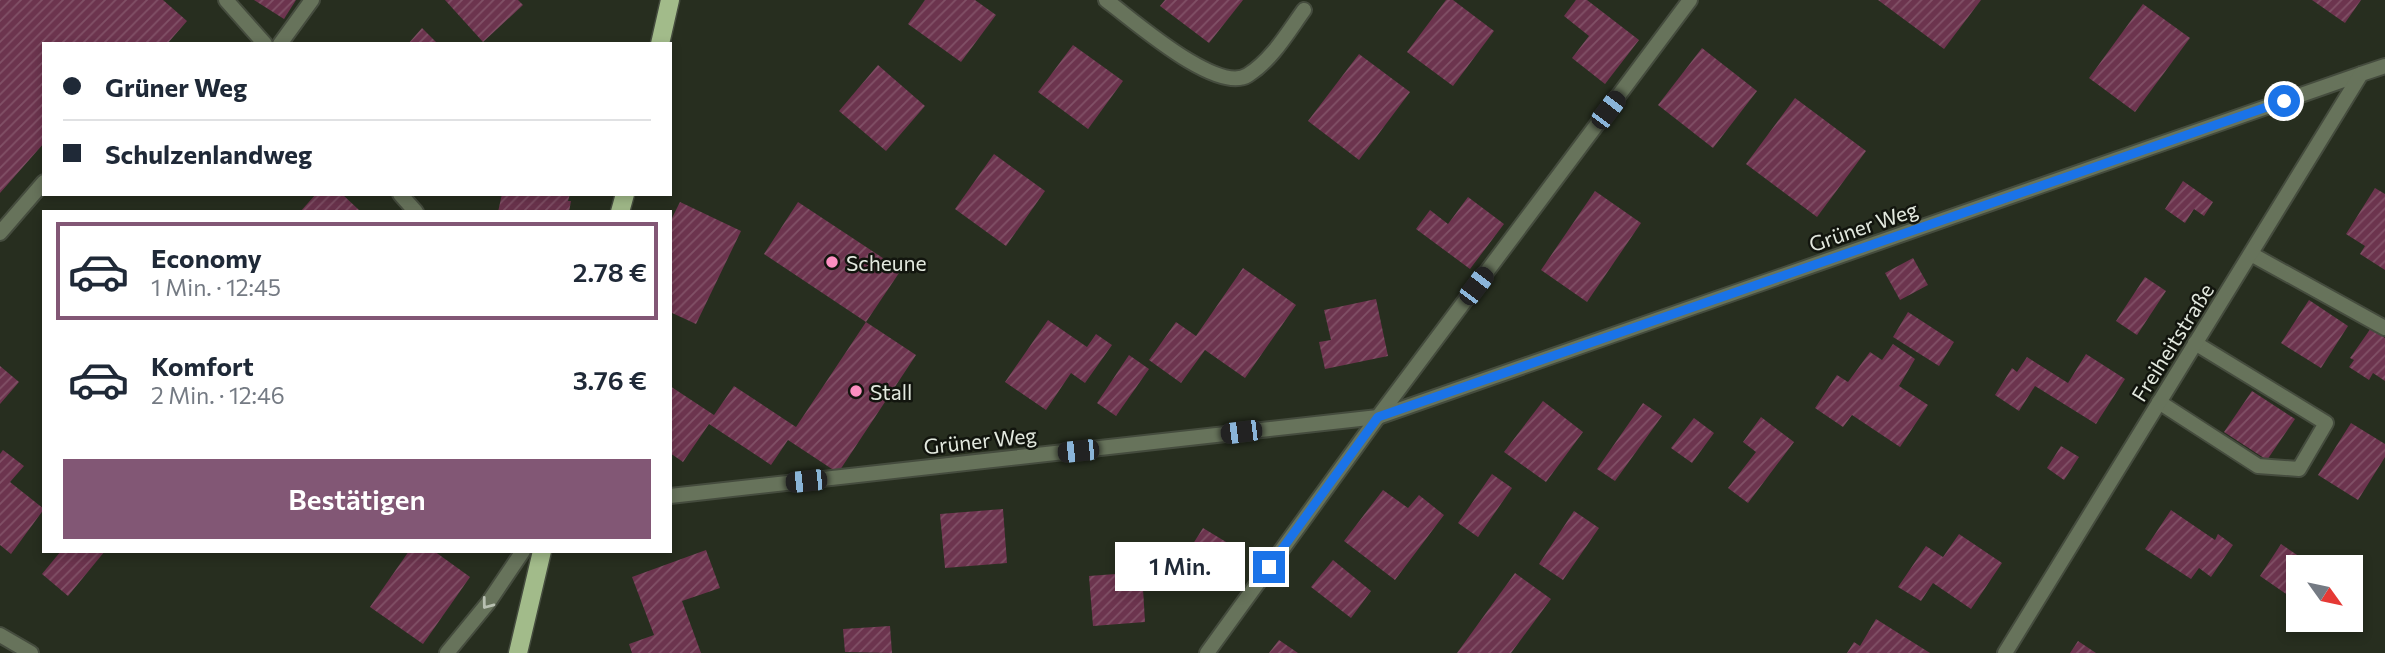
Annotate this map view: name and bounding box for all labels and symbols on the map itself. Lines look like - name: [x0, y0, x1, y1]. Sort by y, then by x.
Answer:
- route start: [2268, 85, 2300, 117]
- car: [1587, 87, 1630, 133]
- street label: Grüner Weg: [1805, 196, 1921, 256]
- place label: Scheune: [846, 250, 927, 275]
- marker: Scheune: [824, 254, 840, 270]
- car: [1455, 263, 1498, 309]
- street label: Freiheitstraße: [2126, 278, 2218, 406]
- place label: Stall: [870, 379, 912, 404]
- marker: Stall: [848, 383, 864, 399]
- car: [1219, 419, 1264, 445]
- street label: Grüner Weg: [922, 422, 1038, 458]
- car: [1057, 438, 1100, 464]
- car: [785, 468, 828, 494]
- callout: 1 Min.: [1115, 542, 1244, 592]
- route end: [1253, 551, 1285, 583]
- north arrow: [2286, 555, 2362, 632]
- one-way arrow: [483, 596, 496, 608]

